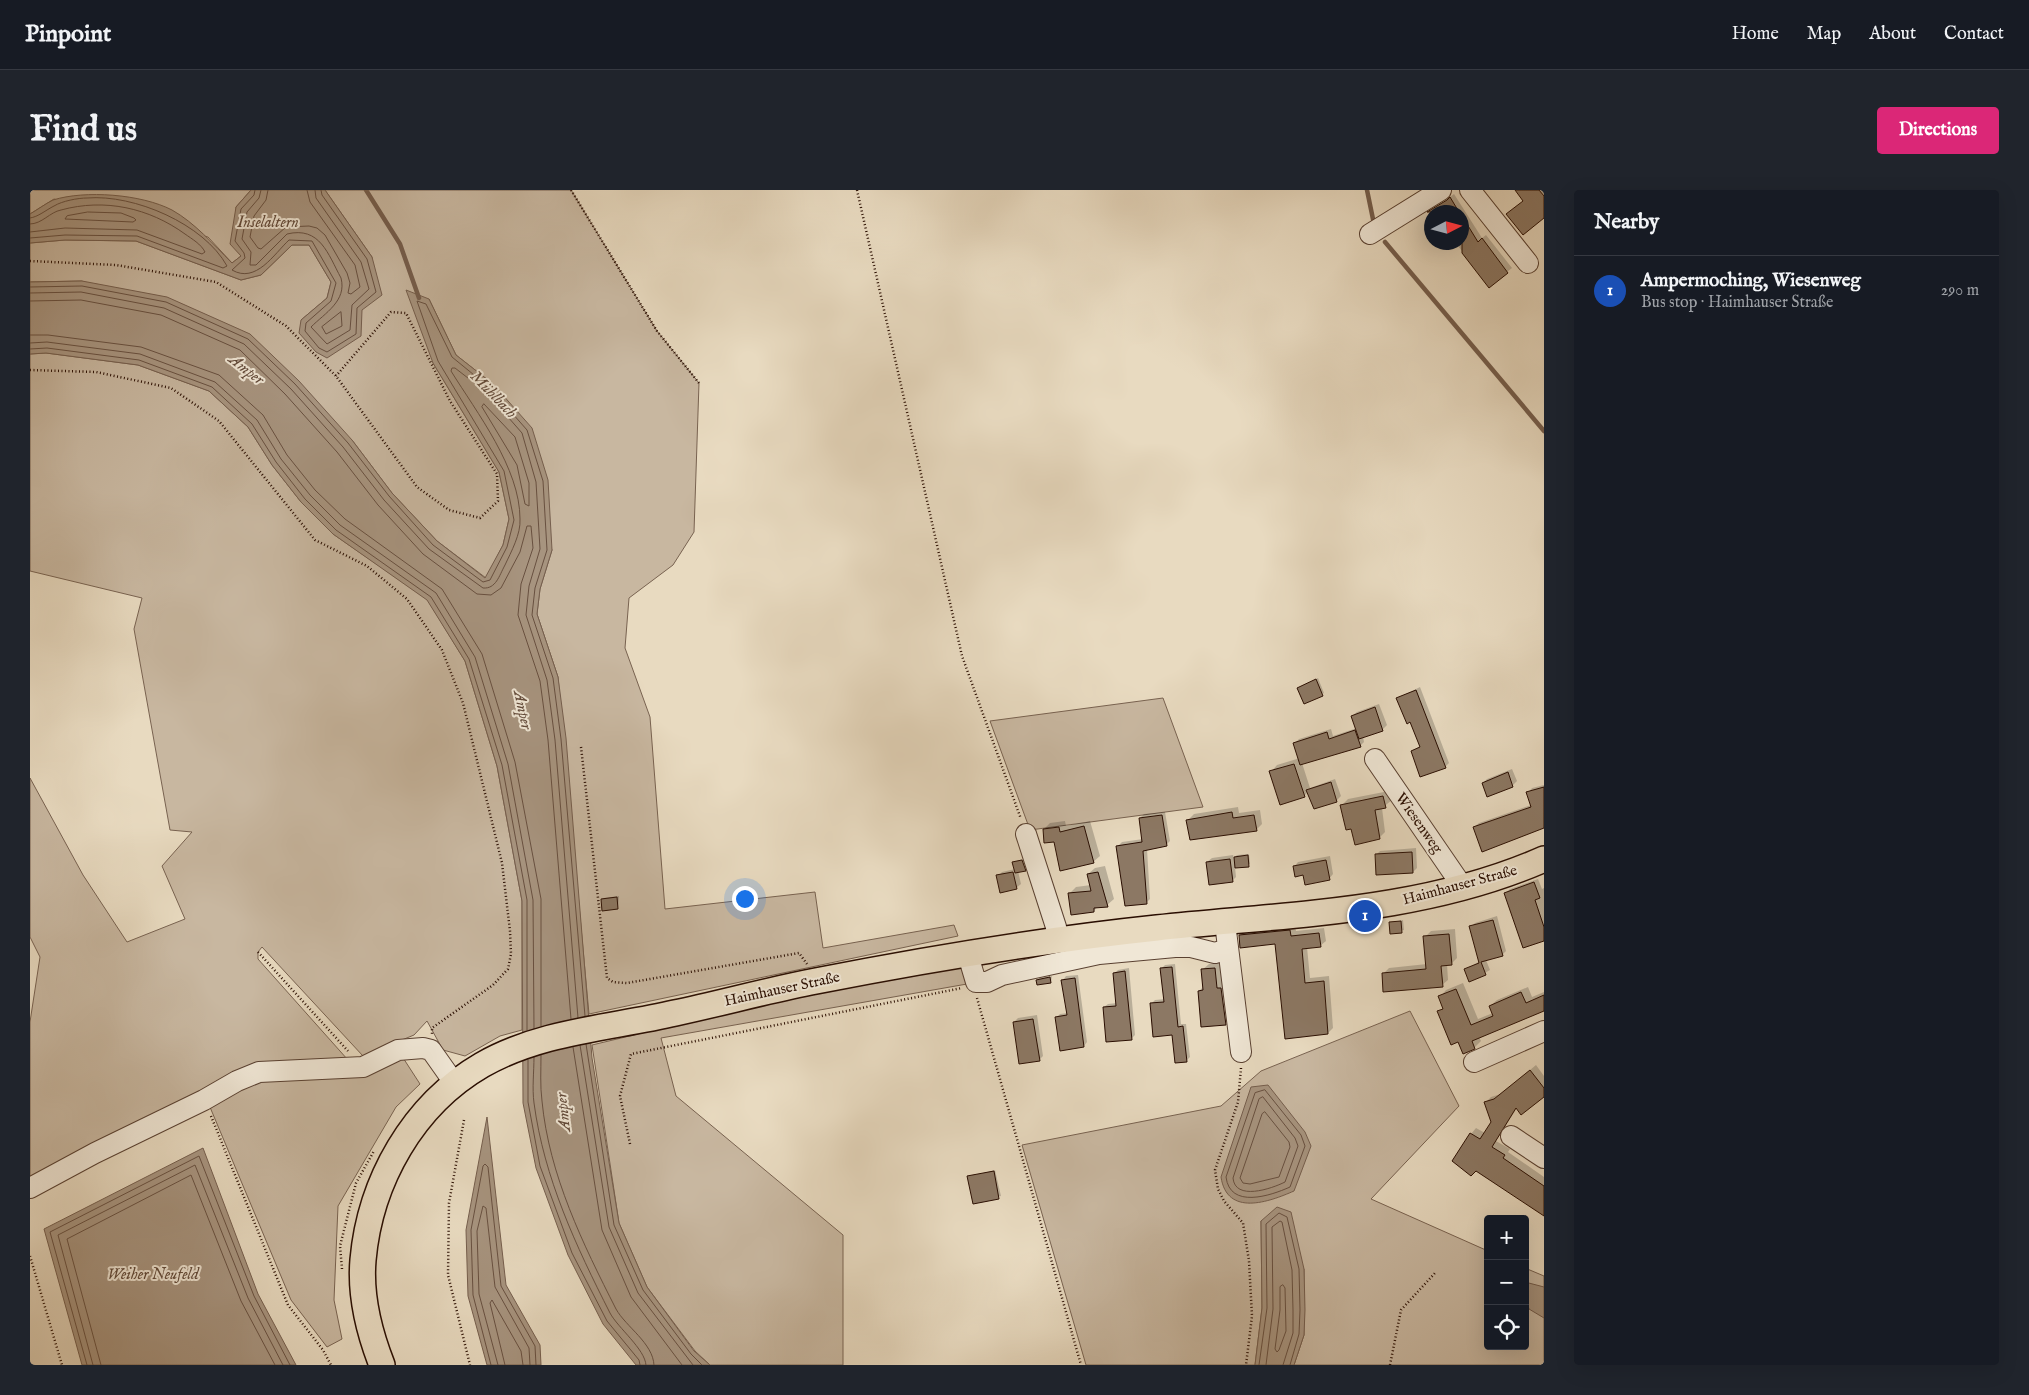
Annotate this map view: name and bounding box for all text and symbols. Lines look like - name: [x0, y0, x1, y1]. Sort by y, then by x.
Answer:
- text: Pinpoint: [25, 19, 111, 50]
- text: Home: [1732, 23, 1779, 46]
- text: Map: [1807, 23, 1841, 46]
- text: About: [1869, 23, 1916, 46]
- text: Contact: [1944, 23, 2004, 46]
- button: Directions: [1877, 107, 1999, 154]
- text: Find us: [30, 108, 137, 153]
- north arrow: [1424, 205, 1469, 250]
- text: Nearby: [1594, 209, 1659, 236]
- water label: Inselaltern: [236, 213, 299, 233]
- text: Ampermoching, Wiesenweg: [1641, 269, 1861, 293]
- text: 1: [1607, 281, 1613, 301]
- text: 290 m: [1941, 281, 1979, 301]
- text: Bus stop · Haimhauser Straße: [1641, 293, 1833, 313]
- water label: Amper: [223, 349, 269, 391]
- water label: Mühlbach: [465, 367, 521, 423]
- water label: Amper: [508, 687, 536, 733]
- street label: Wiesenweg: [1391, 789, 1447, 858]
- street label: Haimhauser Straße: [1401, 861, 1519, 909]
- your location: [732, 886, 758, 912]
- pin: 1: [1349, 897, 1381, 935]
- street label: Haimhauser Straße: [723, 967, 842, 1011]
- water label: Amper: [552, 1090, 576, 1135]
- map controls: [1484, 1215, 1529, 1350]
- button: +: [1484, 1215, 1529, 1260]
- button: −: [1484, 1260, 1529, 1305]
- water label: Weiher Neufeld: [107, 1265, 200, 1285]
- button: locate: [1484, 1305, 1529, 1350]

